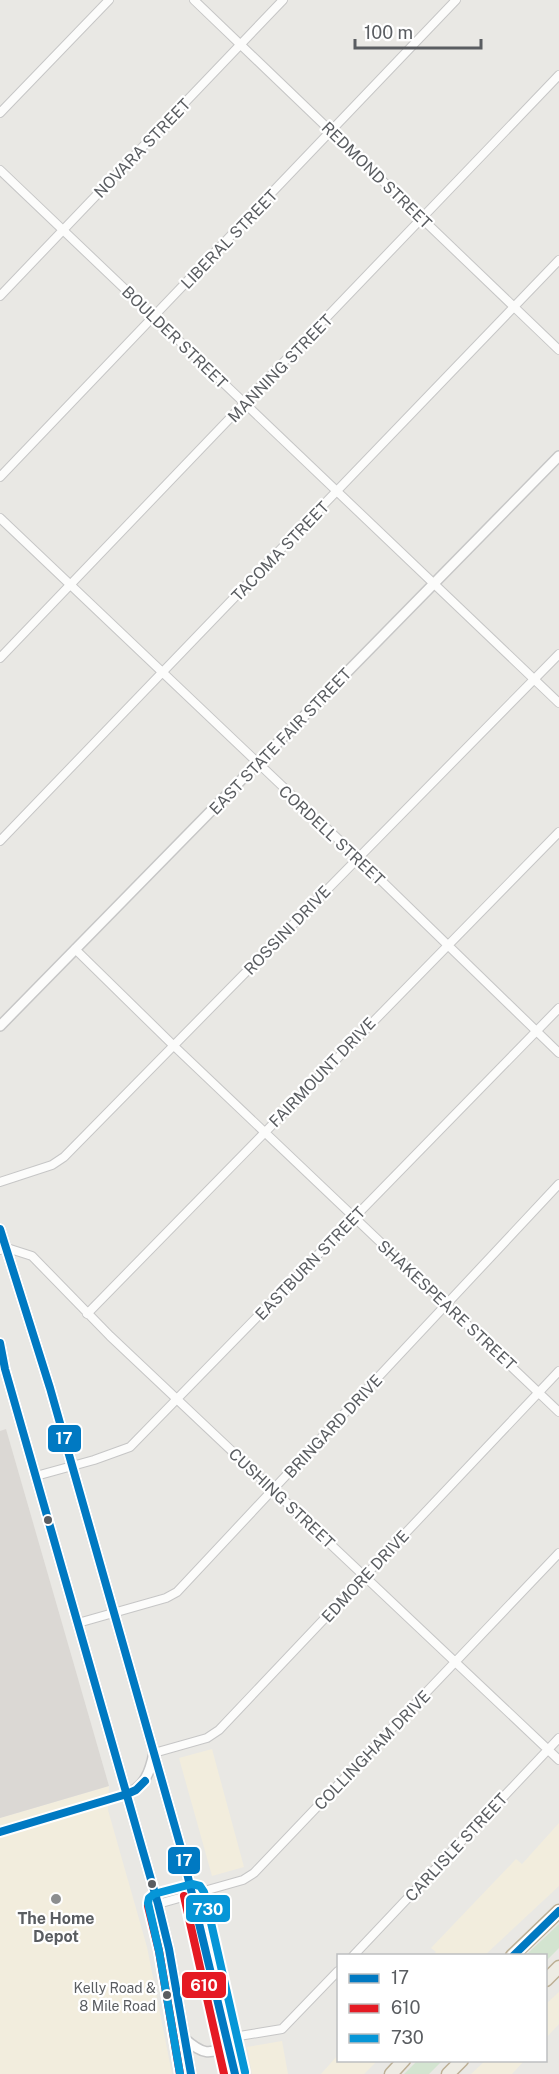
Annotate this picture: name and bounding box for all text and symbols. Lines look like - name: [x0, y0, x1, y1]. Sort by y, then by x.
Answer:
- scale bar: [355, 12, 481, 50]
- text: 100 m: [364, 22, 413, 43]
- street label: NOVARA STREET: [90, 94, 195, 202]
- street label: REDMOND STREET: [318, 118, 436, 233]
- street label: LIBERAL STREET: [177, 185, 282, 293]
- street label: BOULDER STREET: [118, 282, 232, 393]
- street label: MANNING STREET: [224, 310, 337, 426]
- street label: TACOMA STREET: [228, 497, 333, 605]
- street label: EAST STATE FAIR STREET: [205, 664, 356, 819]
- street label: CORDELL STREET: [275, 781, 389, 890]
- street label: ROSSINI DRIVE: [240, 882, 334, 979]
- street label: FAIRMOUNT DRIVE: [265, 1014, 379, 1131]
- street label: EASTBURN STREET: [251, 1202, 370, 1324]
- street label: SHAKESPEARE STREET: [373, 1236, 520, 1375]
- street label: BRINGARD DRIVE: [281, 1371, 386, 1482]
- line badge: 17: [47, 1424, 82, 1453]
- text: 17: [56, 1429, 72, 1448]
- street label: CUSHING STREET: [225, 1444, 339, 1553]
- unlabelled marker: [42, 1514, 54, 1526]
- street label: EDMORE DRIVE: [318, 1526, 413, 1626]
- street label: COLLINGHAM DRIVE: [311, 1687, 434, 1814]
- street label: CARLISLE STREET: [401, 1789, 512, 1905]
- line badge: 17: [167, 1846, 201, 1875]
- text: 17: [176, 1851, 192, 1870]
- unlabelled marker: [146, 1878, 158, 1890]
- marker: The Home Depot: [49, 1892, 63, 1906]
- line badge: 730: [185, 1894, 231, 1923]
- text: 730: [193, 1900, 223, 1919]
- place label: The Home Depot: [18, 1909, 94, 1946]
- legend: [337, 1954, 547, 2062]
- text: 17: [391, 1967, 409, 1988]
- line badge: 610: [181, 1971, 227, 1999]
- text: 610: [190, 1976, 218, 1995]
- place label: Kelly Road & 8 Mile Road: [74, 1980, 156, 2014]
- marker: Kelly Road & 8 Mile Road: [161, 1989, 173, 2001]
- text: 610: [391, 1997, 421, 2018]
- text: 730: [391, 2027, 424, 2048]

